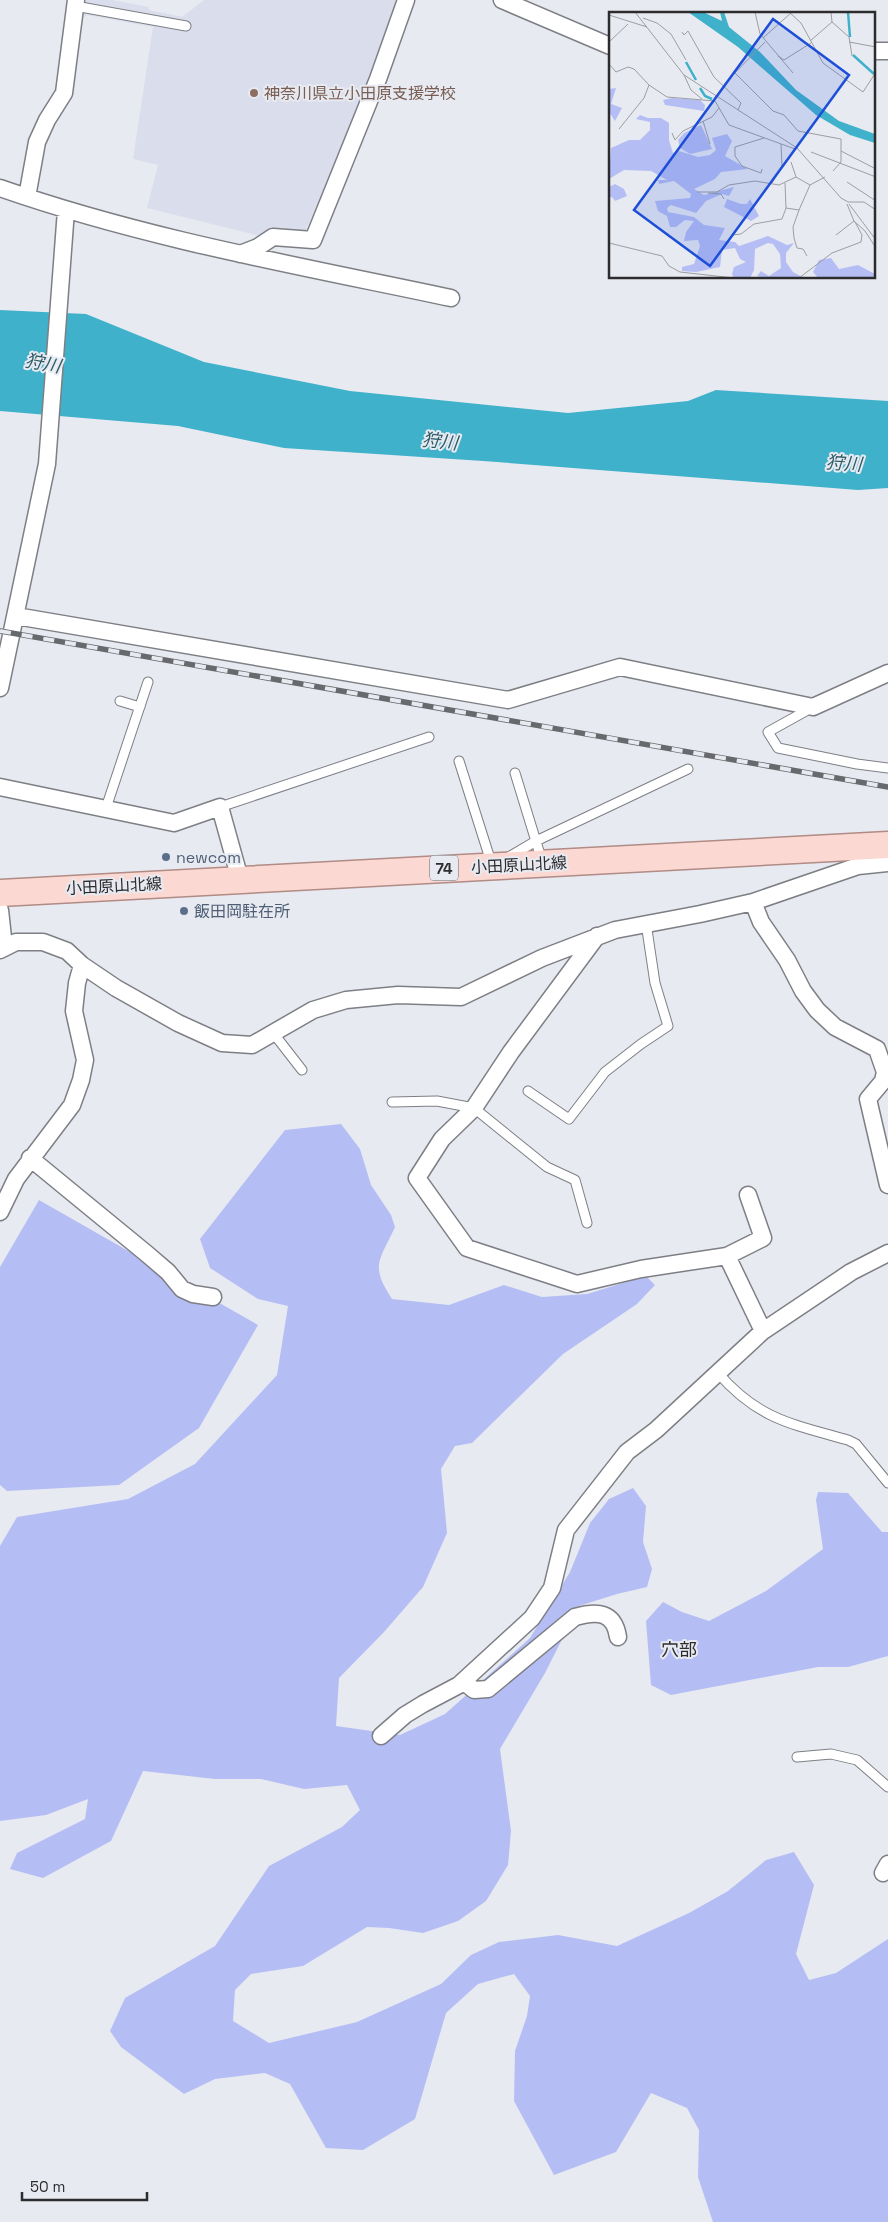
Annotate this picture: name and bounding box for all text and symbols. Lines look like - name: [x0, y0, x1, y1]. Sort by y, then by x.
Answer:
- inset map: [609, 12, 876, 279]
- place label: 神奈川県立小田原支援学校: [264, 83, 456, 104]
- marker: 神奈川県立小田原支援学校: [248, 87, 260, 99]
- water label: 狩川: [23, 349, 65, 378]
- water label: 狩川: [421, 428, 461, 455]
- water label: 狩川: [825, 450, 865, 476]
- place label: newcom: [176, 847, 241, 868]
- marker: newcom: [160, 851, 172, 863]
- street label: 小田原山北線: [471, 852, 567, 878]
- road number: 74: [430, 856, 458, 880]
- street label: 小田原山北線: [66, 873, 162, 899]
- place label: 飯田岡駐在所: [194, 901, 290, 922]
- marker: 飯田岡駐在所: [178, 905, 190, 917]
- district label: 穴部: [661, 1638, 697, 1661]
- scale bar: [22, 2170, 148, 2202]
- text: 50 m: [30, 2177, 65, 2196]

